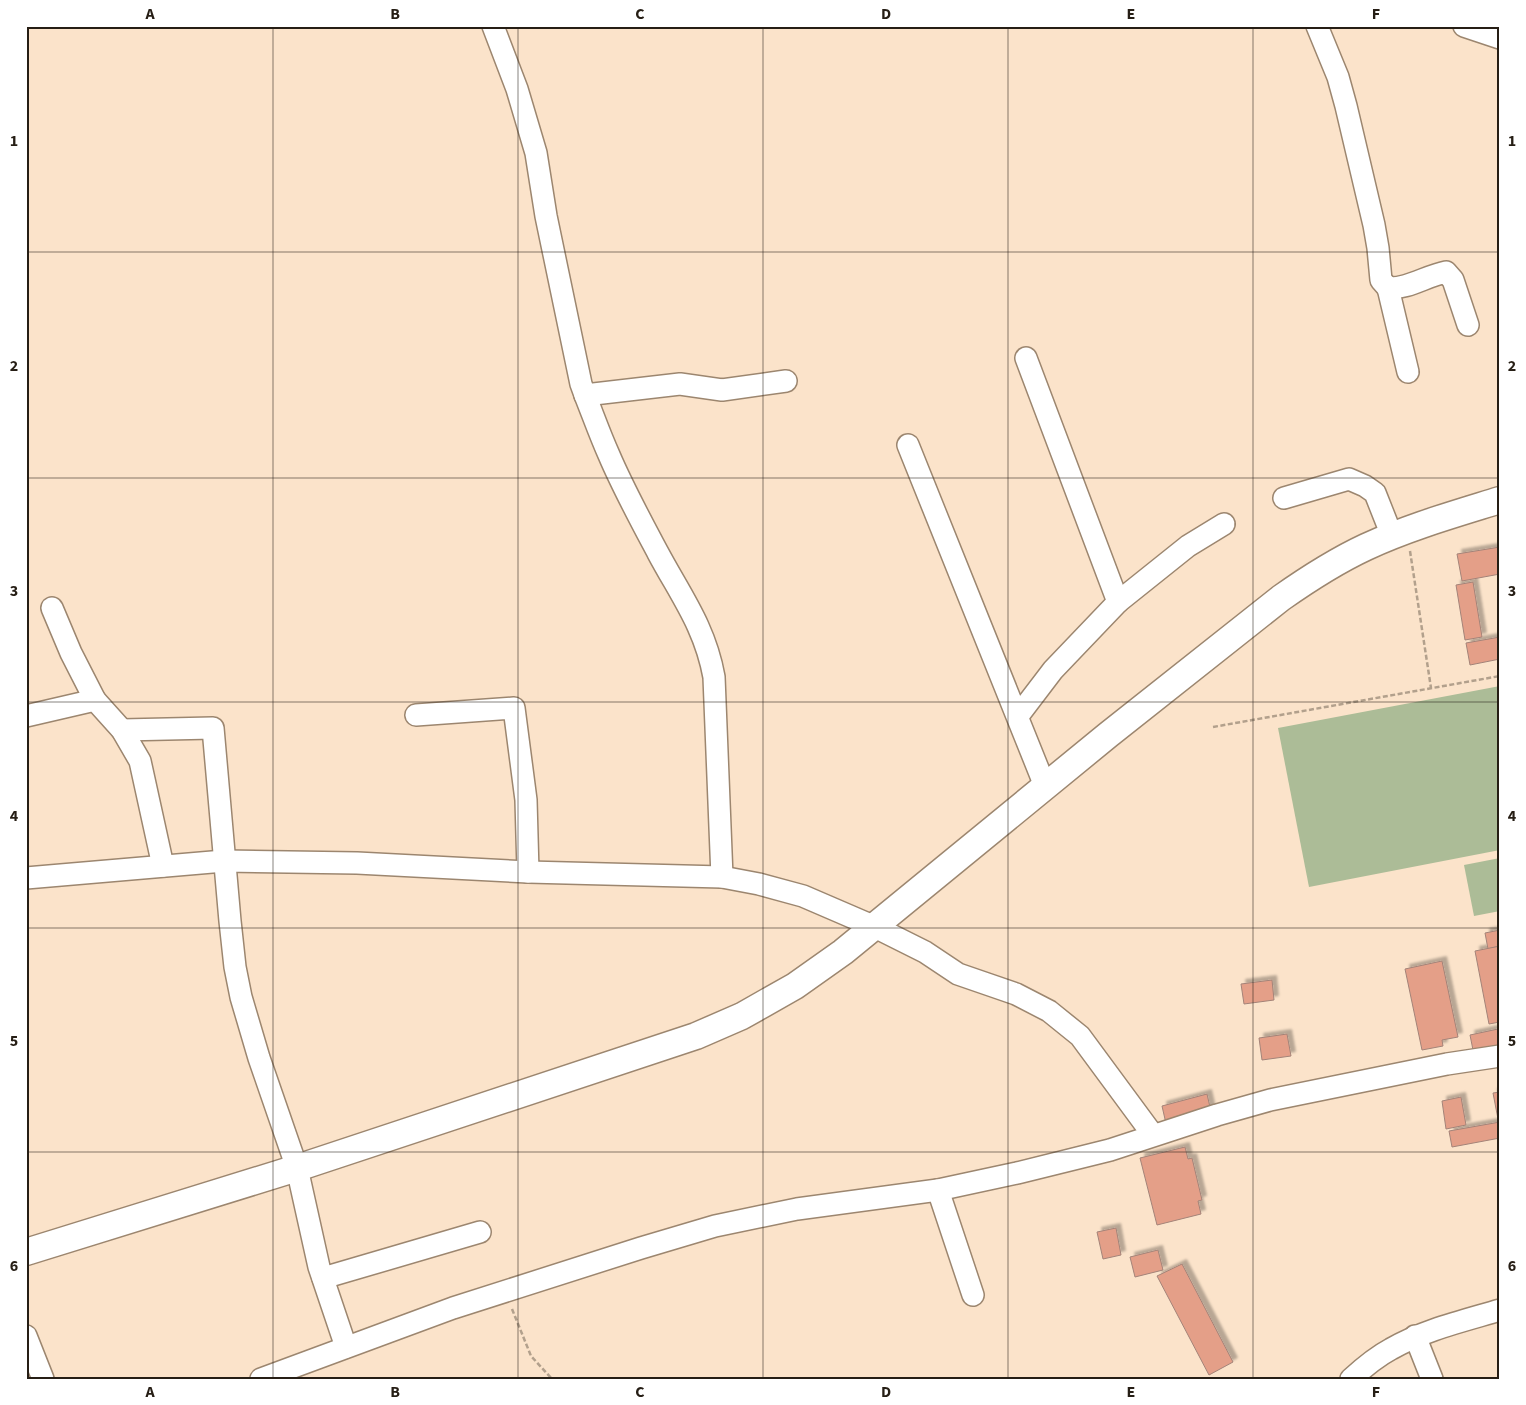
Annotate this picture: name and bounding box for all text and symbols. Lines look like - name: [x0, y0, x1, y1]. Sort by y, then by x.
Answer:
- text: A: [144, 3, 155, 25]
- text: B: [390, 3, 400, 25]
- text: C: [635, 3, 645, 25]
- text: D: [881, 3, 891, 25]
- text: E: [1127, 3, 1135, 25]
- text: F: [1372, 3, 1380, 25]
- text: 1: [10, 130, 18, 152]
- text: 1: [1508, 130, 1516, 152]
- text: 2: [10, 355, 18, 377]
- text: 2: [1508, 355, 1516, 377]
- text: 3: [10, 580, 18, 602]
- text: 3: [1508, 580, 1516, 602]
- text: 4: [10, 805, 19, 827]
- text: 4: [1508, 805, 1517, 827]
- text: 5: [10, 1030, 18, 1052]
- text: 5: [1508, 1030, 1516, 1052]
- text: 6: [10, 1255, 18, 1277]
- text: 6: [1508, 1255, 1516, 1277]
- text: A: [144, 1381, 155, 1403]
- text: B: [390, 1381, 400, 1403]
- text: C: [635, 1381, 645, 1403]
- text: D: [881, 1381, 891, 1403]
- text: E: [1127, 1381, 1135, 1403]
- text: F: [1372, 1381, 1380, 1403]

